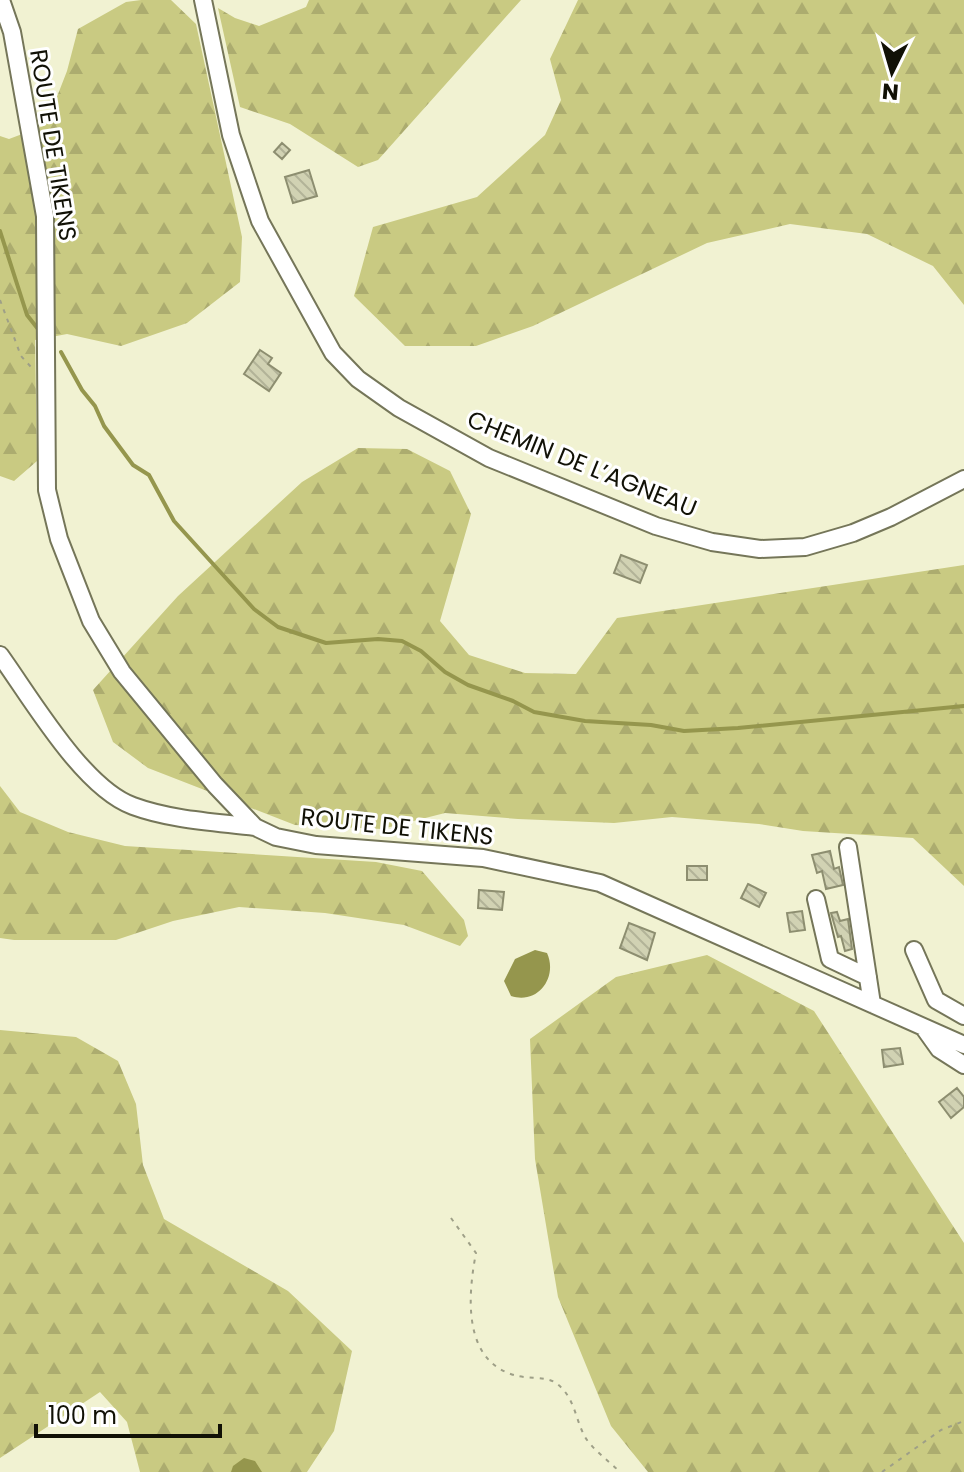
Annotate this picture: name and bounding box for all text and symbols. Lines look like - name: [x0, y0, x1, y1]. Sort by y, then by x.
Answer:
- north arrow: [852, 32, 932, 112]
- street label: ROUTE DE TIKENS: [22, 47, 85, 243]
- text: N: [881, 75, 900, 108]
- street label: CHEMIN DE L’AGNEAU: [462, 402, 702, 525]
- street label: ROUTE DE TIKENS: [299, 800, 495, 853]
- scale bar: [36, 1388, 220, 1438]
- text: 100 m: [48, 1399, 117, 1432]

